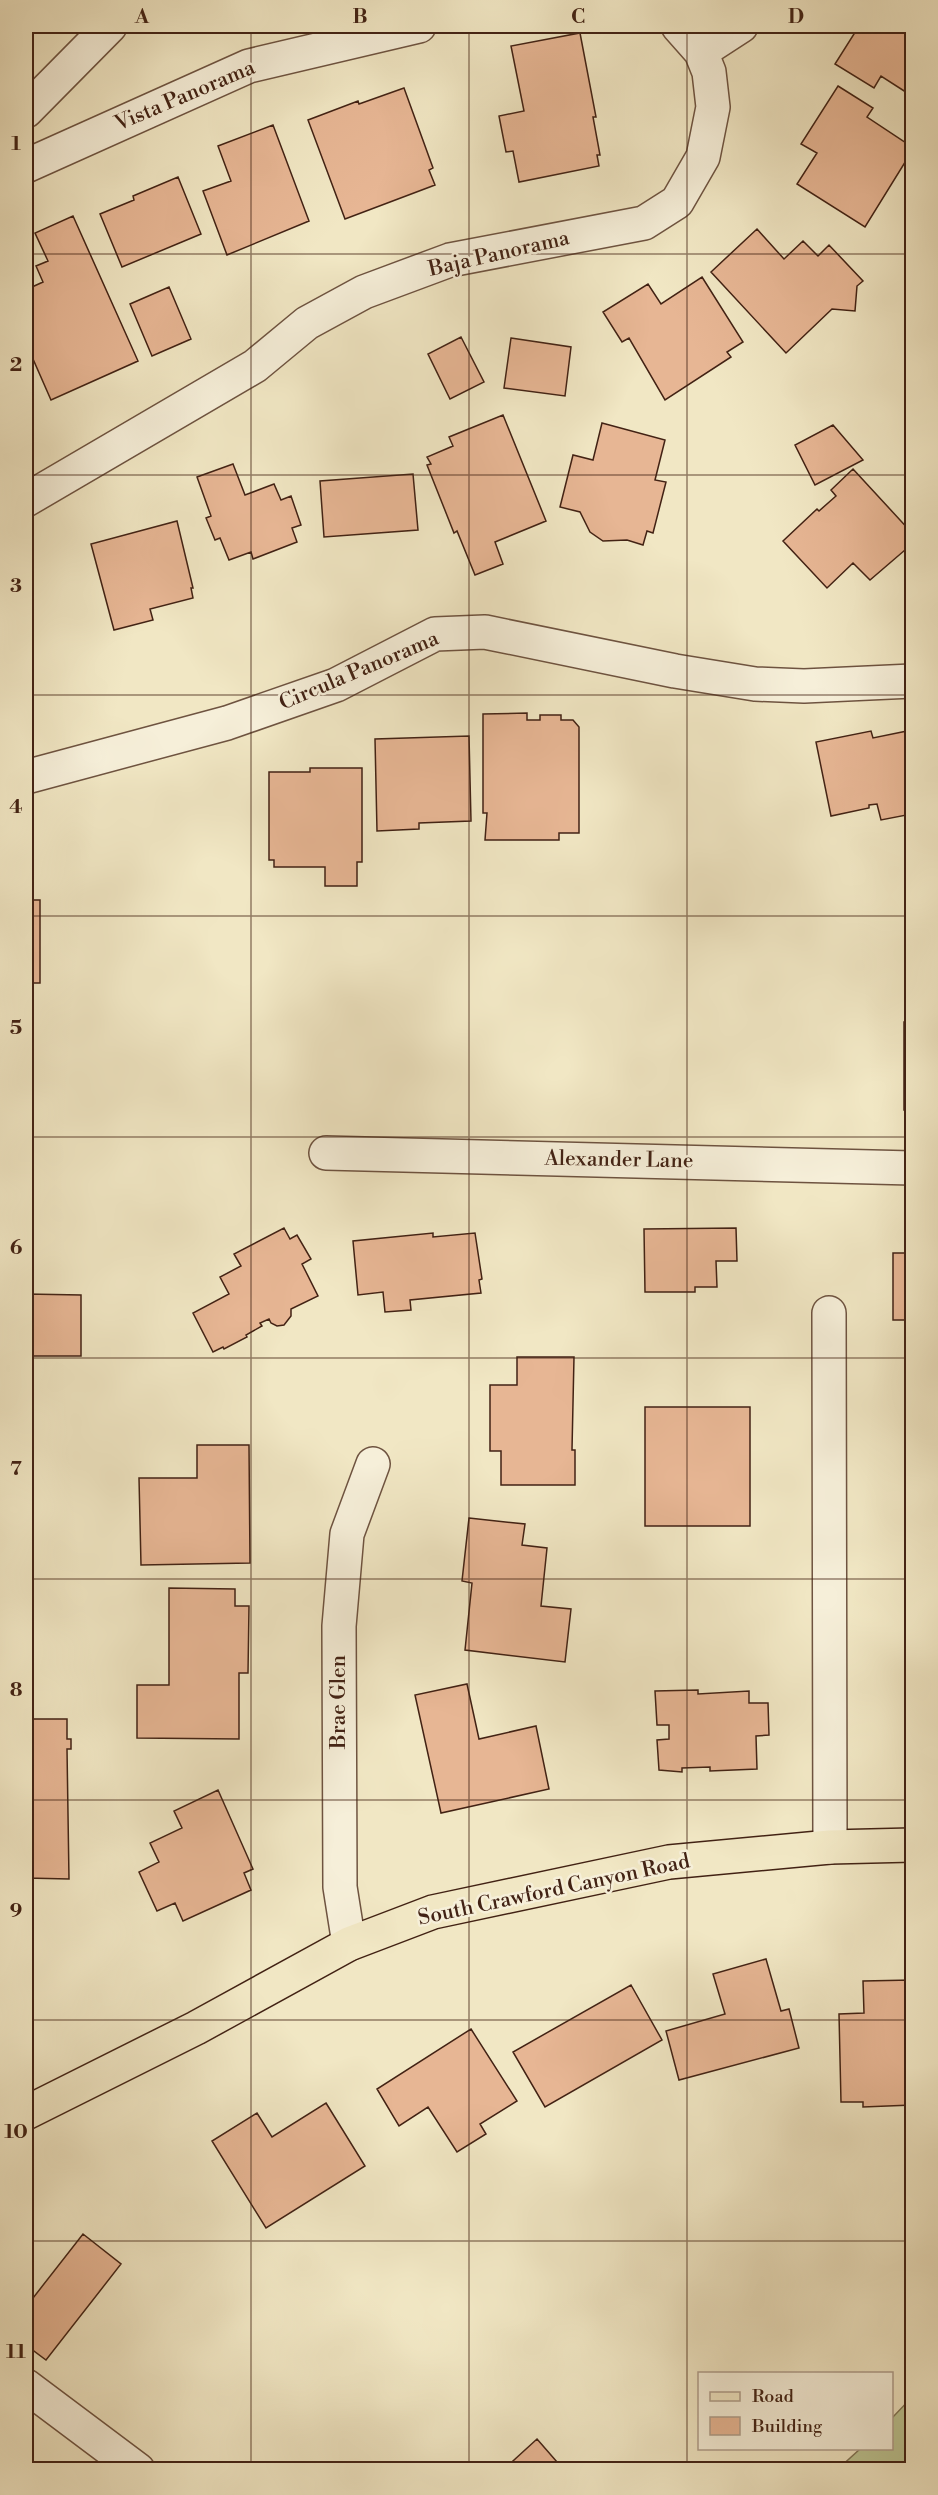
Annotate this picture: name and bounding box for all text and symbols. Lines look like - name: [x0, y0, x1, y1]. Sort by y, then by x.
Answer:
- text: A: [134, 5, 150, 30]
- text: B: [352, 5, 368, 30]
- text: C: [571, 5, 585, 30]
- text: D: [788, 5, 804, 30]
- street label: Vista Panorama: [110, 55, 259, 138]
- text: 1: [11, 132, 21, 157]
- street label: Baja Panorama: [425, 225, 572, 283]
- text: 2: [10, 353, 22, 378]
- text: 3: [10, 574, 22, 599]
- street label: Circula Panorama: [275, 626, 443, 716]
- text: 4: [9, 795, 23, 820]
- text: 5: [10, 1016, 22, 1041]
- street label: Alexander Lane: [543, 1146, 694, 1174]
- text: 6: [10, 1236, 23, 1261]
- text: 7: [10, 1457, 22, 1482]
- street label: Brae Glen: [326, 1654, 352, 1750]
- text: 8: [10, 1678, 23, 1703]
- street label: South Crawford Canyon Road: [416, 1848, 692, 1932]
- text: 9: [10, 1899, 22, 1924]
- text: 10: [4, 2120, 28, 2145]
- text: 11: [6, 2340, 26, 2365]
- legend: [698, 2372, 893, 2450]
- text: Road: [752, 2385, 795, 2408]
- text: Building: [751, 2415, 823, 2438]

